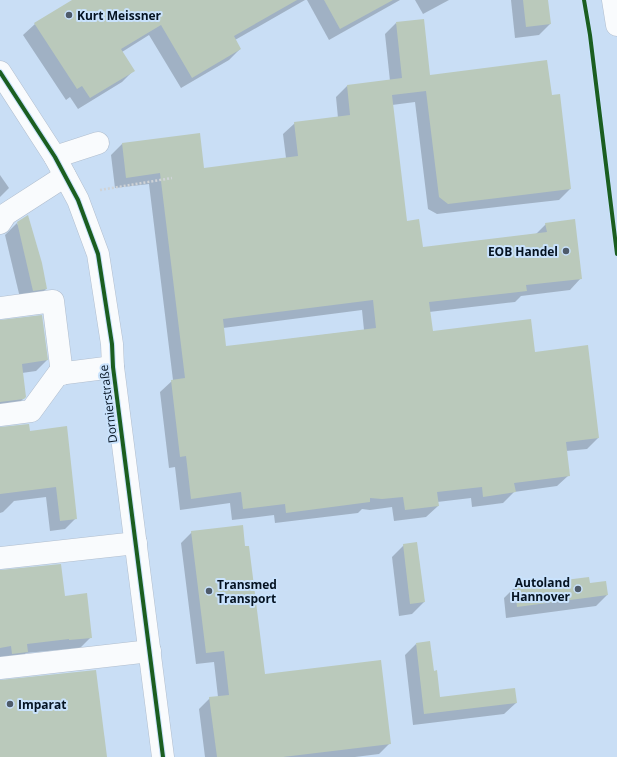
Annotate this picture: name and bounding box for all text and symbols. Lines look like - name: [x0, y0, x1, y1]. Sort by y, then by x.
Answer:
- place label: Kurt Meissner: [77, 7, 162, 24]
- marker: Kurt Meissner: [64, 10, 74, 20]
- place label: EOB Handel: [488, 243, 558, 260]
- marker: EOB Handel: [561, 246, 571, 256]
- street label: Dornierstraße: [95, 364, 121, 444]
- place label: Autoland Hannover: [511, 574, 571, 605]
- place label: Transmed Transport: [217, 576, 277, 607]
- marker: Autoland Hannover: [573, 584, 583, 594]
- marker: Transmed Transport: [204, 586, 214, 596]
- place label: Imparat: [18, 696, 67, 713]
- marker: Imparat: [5, 699, 15, 709]

